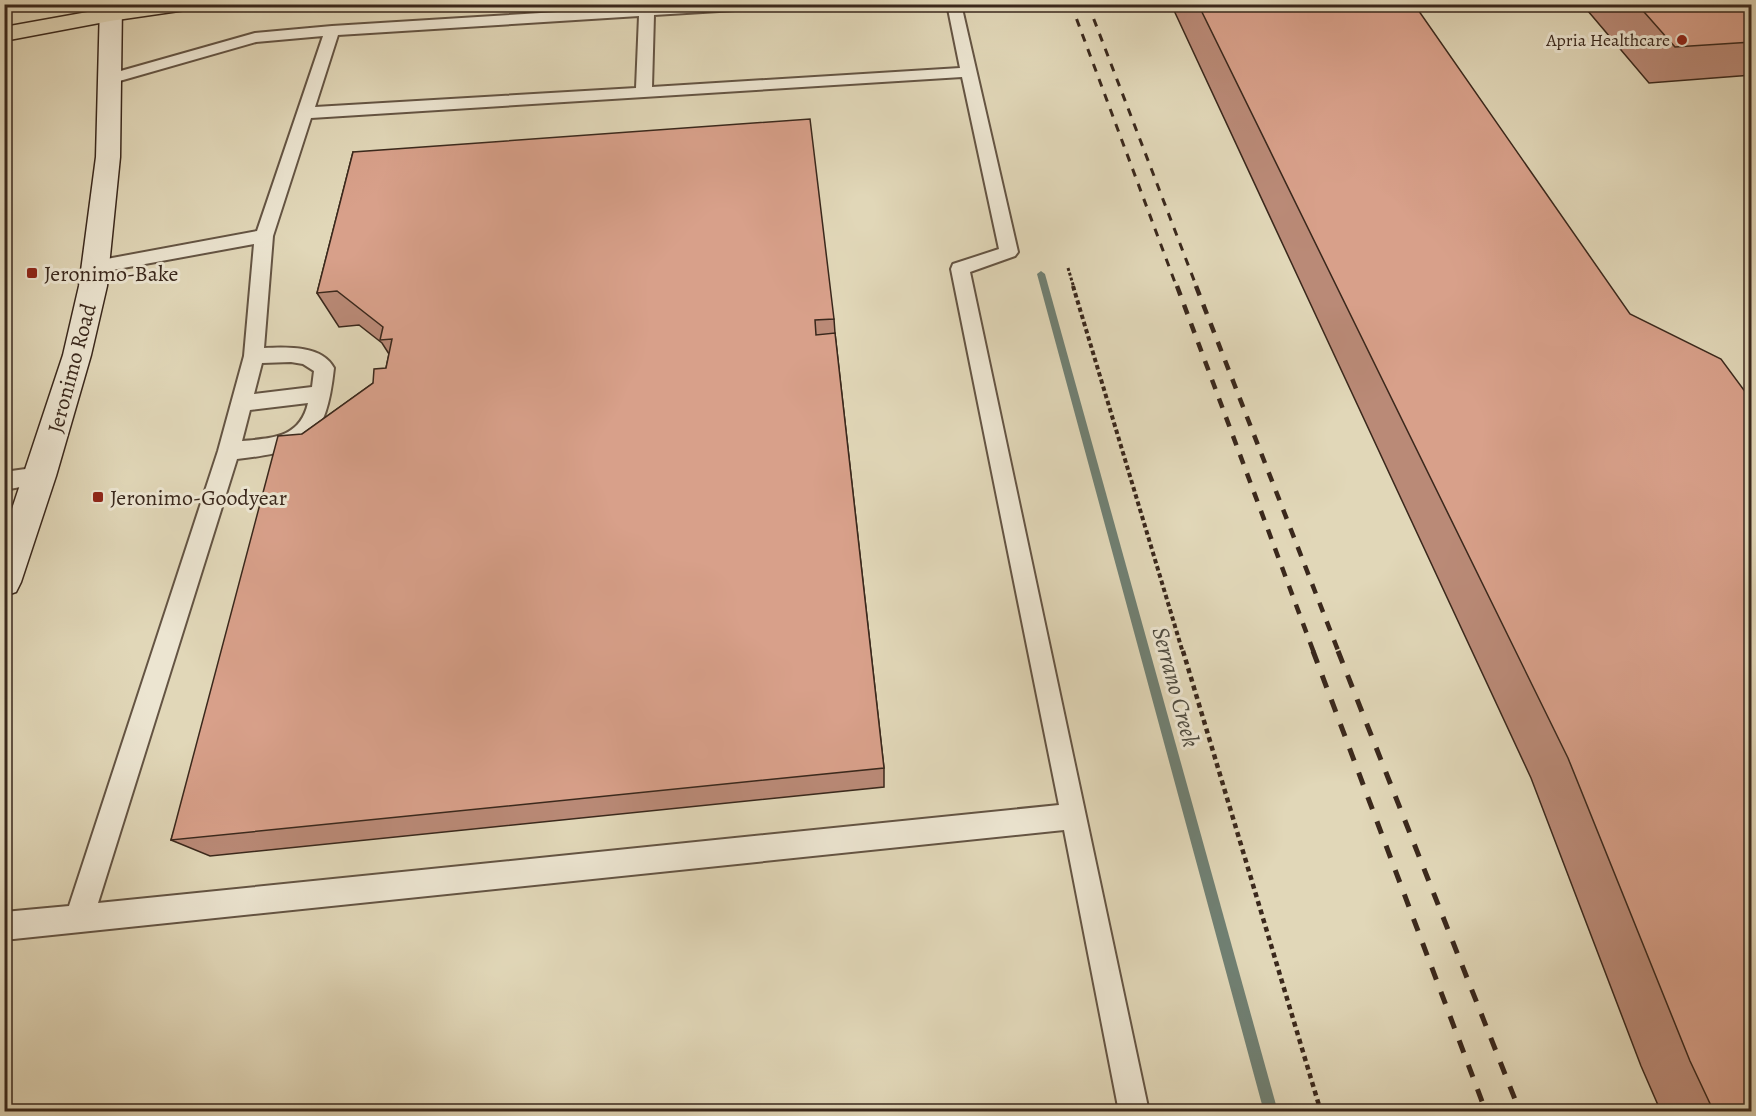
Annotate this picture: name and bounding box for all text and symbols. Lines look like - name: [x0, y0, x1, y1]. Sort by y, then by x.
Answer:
- place label: Apria Healthcare: [1545, 28, 1670, 52]
- marker: Apria Healthcare: [1675, 33, 1689, 47]
- place label: Jeronimo-Bake: [44, 259, 178, 289]
- marker: Jeronimo-Bake: [25, 266, 39, 280]
- street label: Jeronimo Road: [40, 300, 104, 436]
- place label: Jeronimo-Goodyear: [110, 483, 287, 513]
- marker: Jeronimo-Goodyear: [91, 490, 105, 504]
- water label: Serrano Creek: [1145, 623, 1208, 751]

